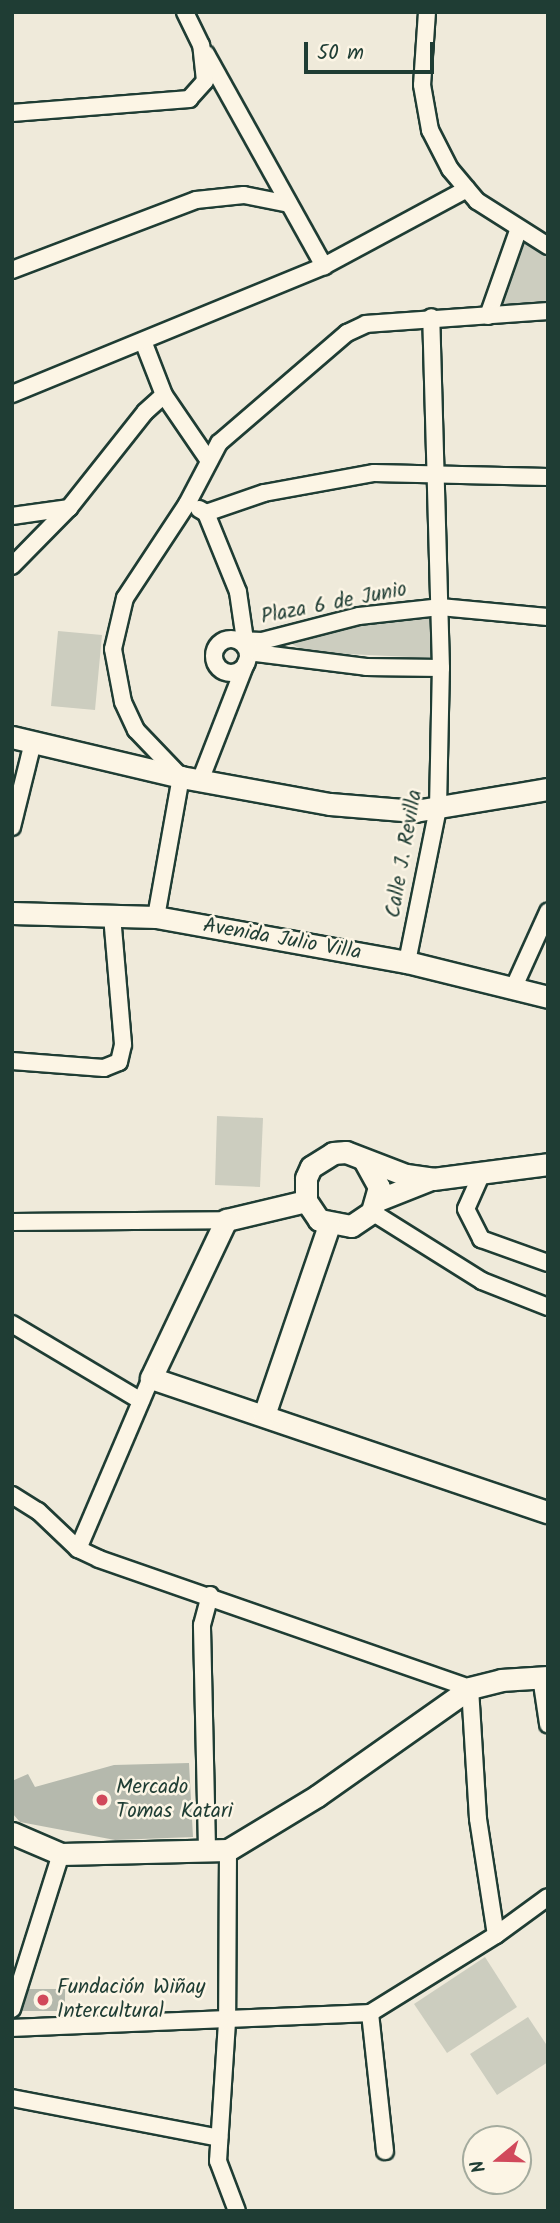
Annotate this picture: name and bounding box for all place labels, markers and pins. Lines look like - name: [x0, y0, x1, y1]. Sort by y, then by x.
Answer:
- place label: Mercado Tomas Katari: [116, 1775, 233, 1825]
- marker: Mercado Tomas Katari: [94, 1792, 110, 1808]
- place label: Fundación Wiñay Intercultural: [57, 1975, 205, 2025]
- marker: Fundación Wiñay Intercultural: [35, 1992, 51, 2008]

